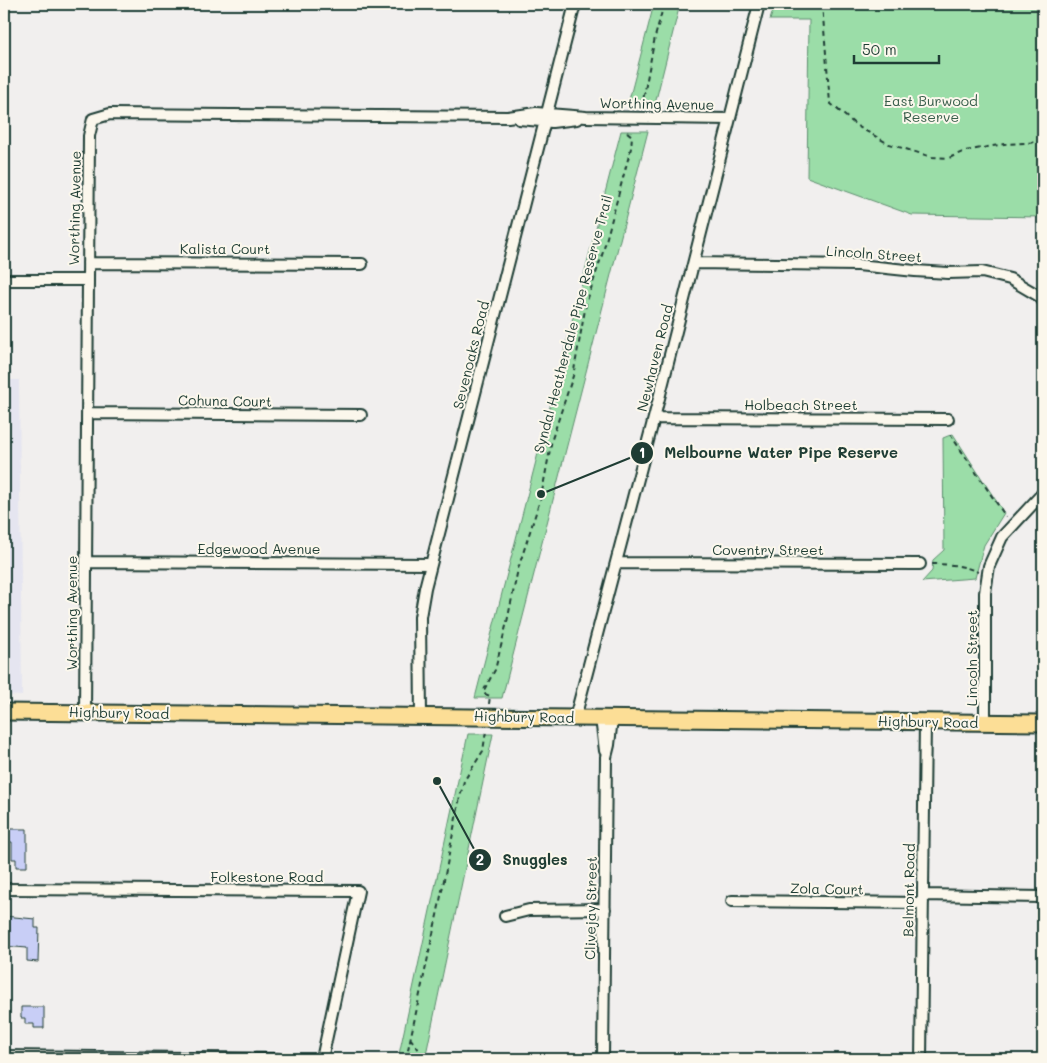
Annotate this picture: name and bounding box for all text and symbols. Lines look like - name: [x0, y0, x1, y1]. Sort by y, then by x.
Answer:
- scale bar: [854, 32, 940, 64]
- text: 50 m: [862, 39, 897, 59]
- park label: East Burwood Reserve: [884, 91, 978, 126]
- street label: Worthing Avenue: [599, 93, 715, 114]
- street label: Worthing Avenue: [64, 150, 85, 266]
- street label: Syndal Heatherdale Pipe Reserve Trail: [529, 193, 616, 455]
- street label: Kalista Court: [180, 239, 270, 258]
- street label: Lincoln Street: [825, 241, 923, 266]
- street label: Sevenoaks Road: [448, 299, 493, 411]
- street label: Newhaven Road: [632, 302, 677, 413]
- street label: Cohuna Court: [178, 390, 272, 411]
- street label: Holbeach Street: [744, 395, 858, 414]
- callout: Melbourne Water Pipe Reserve: [629, 438, 908, 468]
- text: 1: [639, 442, 645, 462]
- text: Melbourne Water Pipe Reserve: [664, 442, 898, 462]
- street label: Edgewood Avenue: [198, 539, 320, 558]
- street label: Coventry Street: [712, 540, 824, 559]
- street label: Worthing Avenue: [62, 556, 81, 670]
- street label: Lincoln Street: [962, 610, 981, 706]
- street label: Highbury Road: [69, 702, 170, 723]
- street label: Highbury Road: [474, 706, 575, 727]
- street label: Highbury Road: [878, 711, 979, 732]
- street label: Belmont Road: [898, 843, 919, 937]
- callout: Snuggles: [467, 845, 577, 875]
- text: 2: [476, 849, 484, 869]
- text: Snuggles: [502, 849, 568, 869]
- street label: Clivejay Street: [580, 856, 601, 960]
- street label: Folkestone Road: [211, 867, 324, 886]
- street label: Zola Court: [790, 878, 864, 899]

